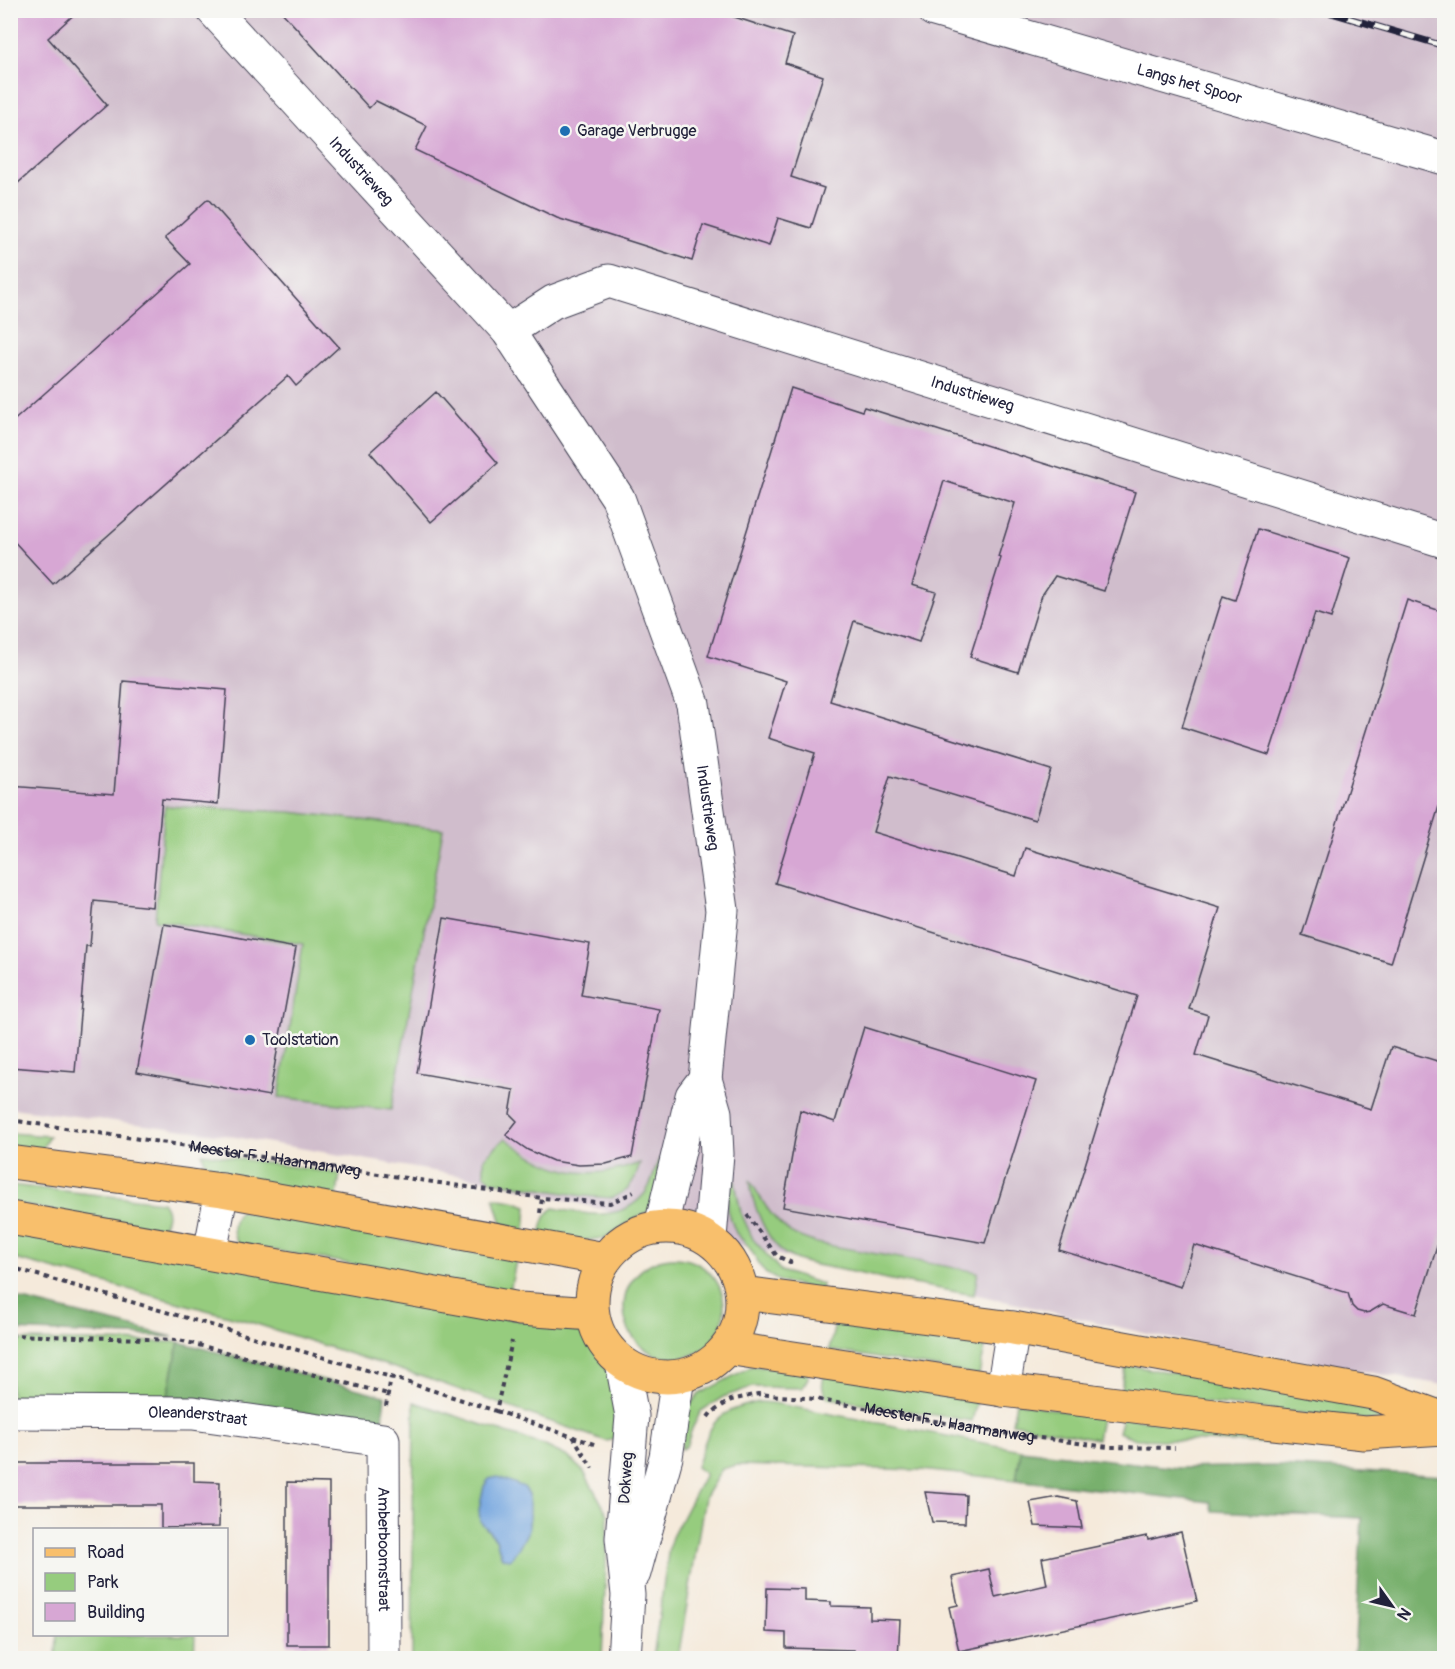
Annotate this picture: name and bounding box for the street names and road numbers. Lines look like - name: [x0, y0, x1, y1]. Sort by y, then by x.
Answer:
- street label: Langs het Spoor: [1134, 59, 1245, 109]
- street label: Industrieweg: [325, 133, 398, 210]
- street label: Industrieweg: [928, 372, 1017, 417]
- street label: Industrieweg: [692, 764, 724, 852]
- street label: Meester F.J. Haarmanweg: [188, 1136, 362, 1181]
- street label: Meester F.J. Haarmanweg: [862, 1398, 1036, 1447]
- street label: Oleanderstraat: [148, 1403, 249, 1431]
- street label: Dokweg: [614, 1451, 638, 1505]
- street label: Amberboomstraat: [373, 1487, 394, 1612]

